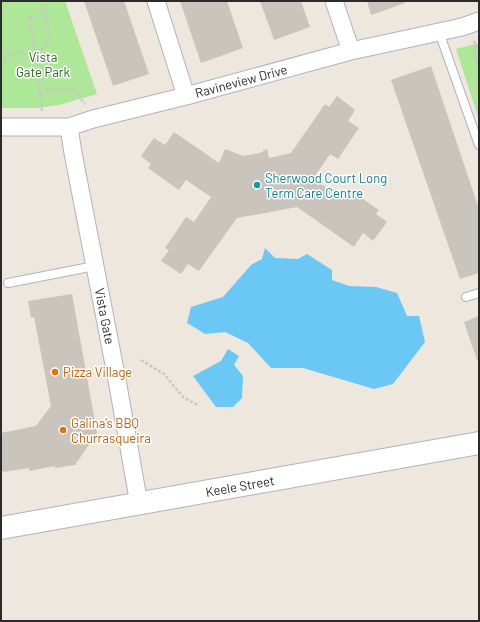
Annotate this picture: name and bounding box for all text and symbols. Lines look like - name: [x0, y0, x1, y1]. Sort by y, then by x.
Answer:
- park label: Vista Gate Park: [16, 49, 71, 80]
- street label: Ravineview Drive: [193, 61, 289, 101]
- place label: Sherwood Court Long Term Care Centre: [265, 170, 387, 201]
- marker: Sherwood Court Long Term Care Centre: [252, 180, 262, 190]
- street label: Vista Gate: [92, 286, 118, 346]
- place label: Pizza Village: [63, 364, 132, 380]
- marker: Pizza Village: [50, 367, 60, 377]
- place label: Galina's BBQ Churrasqueira: [71, 415, 151, 446]
- marker: Galina's BBQ Churrasqueira: [58, 425, 68, 435]
- street label: Keele Street: [204, 472, 276, 500]

